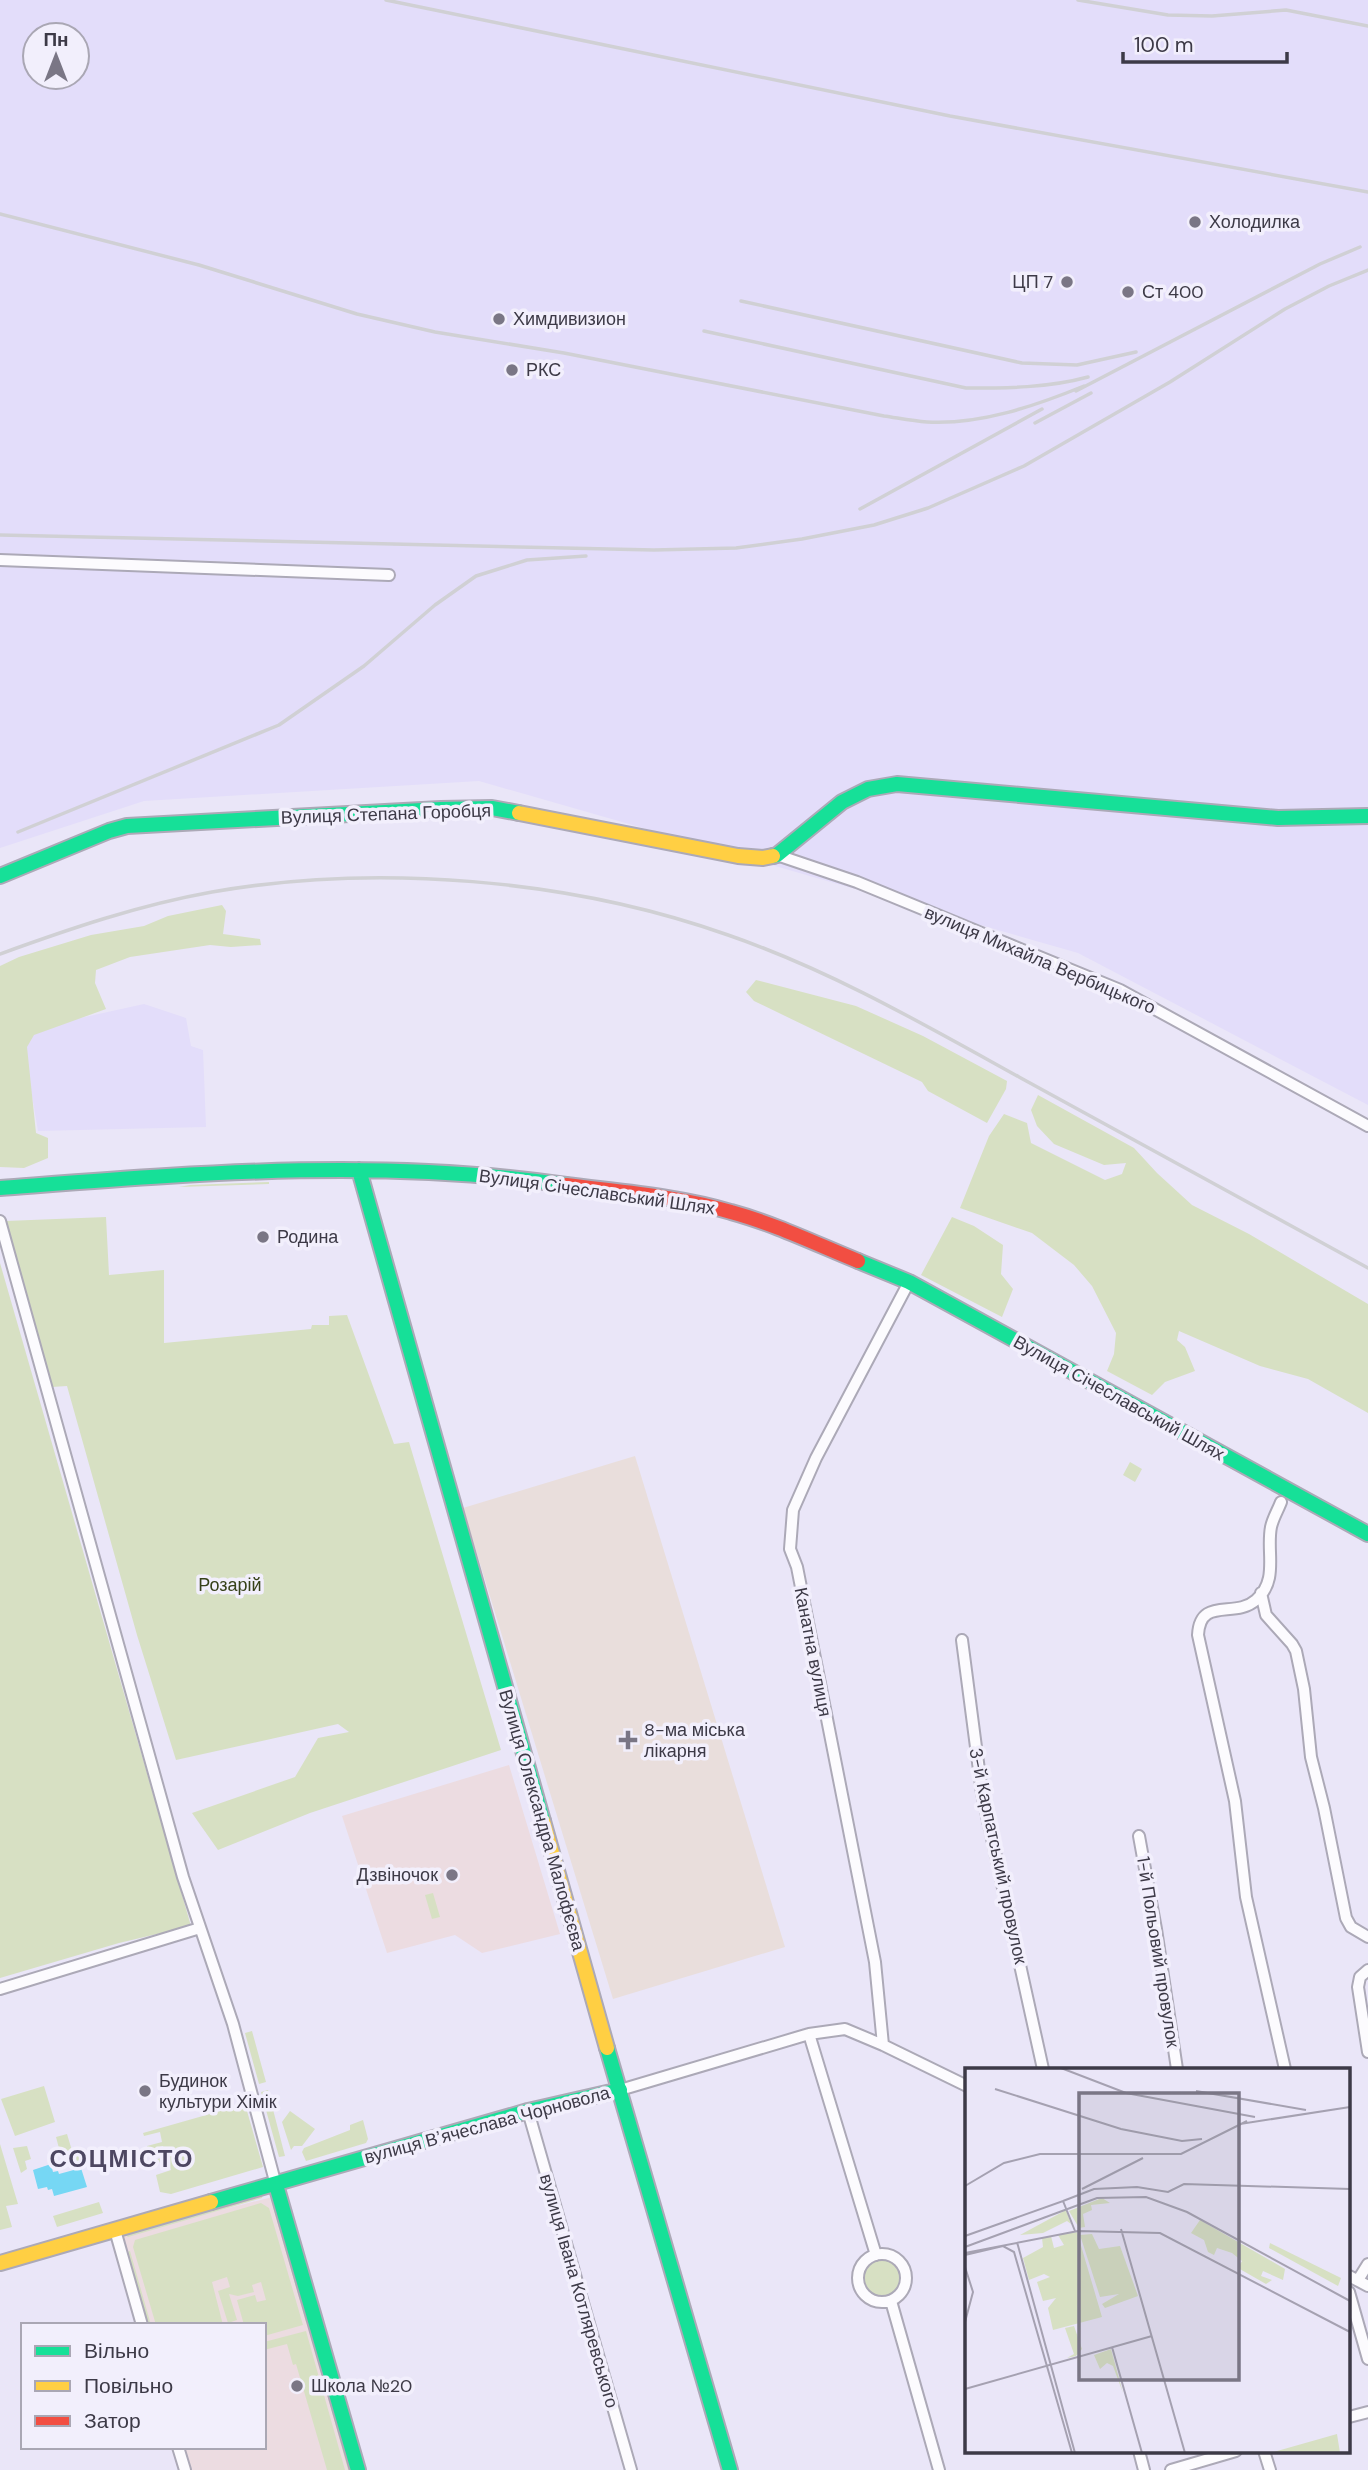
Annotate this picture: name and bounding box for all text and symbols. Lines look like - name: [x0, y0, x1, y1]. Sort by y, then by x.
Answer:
- north arrow: [21, 21, 91, 91]
- scale bar: [1123, 21, 1288, 65]
- text: Пн: [43, 27, 69, 52]
- text: 100 m: [1134, 31, 1194, 59]
- place label: Холодилка: [1209, 210, 1301, 234]
- marker: Холодилка: [1187, 214, 1203, 230]
- place label: ЦП 7: [1012, 270, 1053, 294]
- marker: ЦП 7: [1059, 274, 1075, 290]
- place label: Ст 400: [1142, 280, 1204, 304]
- marker: Ст 400: [1120, 284, 1136, 300]
- place label: Химдивизион: [513, 307, 626, 331]
- marker: Химдивизион: [491, 311, 507, 327]
- place label: РКС: [526, 358, 561, 382]
- marker: РКС: [504, 362, 520, 378]
- street label: Вулиця Степана Горобця: [280, 798, 492, 830]
- street label: вулиця Михайла Вербицького: [921, 900, 1159, 1020]
- street label: Вулиця Січеславський Шлях: [478, 1164, 716, 1220]
- place label: Родина: [277, 1225, 339, 1249]
- marker: Родина: [255, 1229, 271, 1245]
- street label: Вулиця Січеславський Шлях: [1009, 1330, 1229, 1466]
- park label: Розарій: [198, 1573, 262, 1597]
- street label: Канатна вулиця: [789, 1585, 837, 1719]
- street label: Вулиця Олександра Малофєєва: [493, 1686, 591, 1954]
- place label: 8-ма міська лікарня: [644, 1718, 746, 1763]
- marker: 8-ма міська лікарня: [618, 1730, 638, 1750]
- street label: 3-й Карпатський провулок: [963, 1746, 1033, 1966]
- street label: 1-й Польовий провулок: [1131, 1855, 1185, 2049]
- place label: Дзвіночок: [357, 1863, 438, 1887]
- marker: Дзвіночок: [444, 1867, 460, 1883]
- inset map: [965, 2068, 1350, 2452]
- place label: Будинок культури Хімік: [159, 2069, 277, 2114]
- street label: вулиця Вʼячеслава Чорновола: [361, 2080, 613, 2169]
- marker: Будинок культури Хімік: [137, 2083, 153, 2099]
- district label: СОЦМІСТО: [49, 2143, 195, 2174]
- street label: вулиця Івана Котляревського: [534, 2171, 624, 2411]
- legend: [21, 2323, 266, 2449]
- text: Вільно: [84, 2337, 149, 2365]
- text: Повільно: [84, 2372, 173, 2400]
- place label: Школа №20: [311, 2374, 412, 2398]
- marker: Школа №20: [289, 2378, 305, 2394]
- text: Затор: [84, 2407, 141, 2435]

